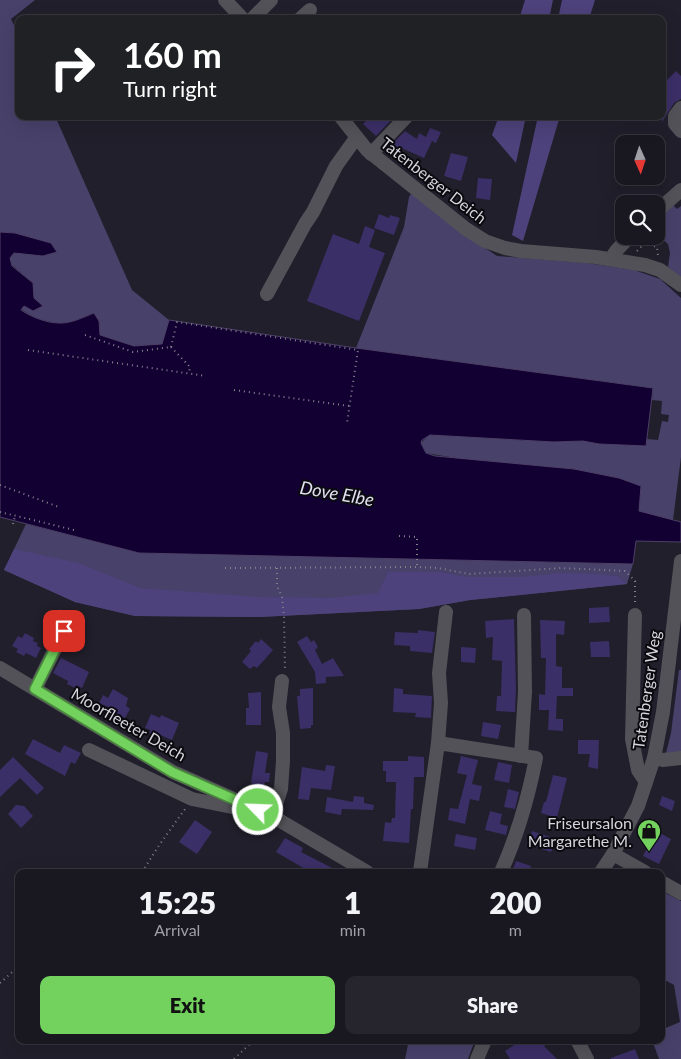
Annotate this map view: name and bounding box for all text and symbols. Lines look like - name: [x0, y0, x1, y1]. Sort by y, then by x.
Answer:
- text: 160 m: [123, 33, 222, 75]
- icon: right: [40, 35, 105, 100]
- text: Turn right: [123, 75, 217, 102]
- street label: Tatenberger Deich: [377, 133, 491, 227]
- north arrow: [615, 135, 665, 185]
- map controls: [615, 135, 665, 245]
- button: search: [615, 195, 665, 245]
- water label: Dove Elbe: [298, 476, 376, 510]
- pin: [43, 610, 85, 652]
- icon: arrive: [50, 617, 78, 645]
- street label: Tatenberger Weg: [628, 629, 664, 751]
- street label: Moorfleeter Deich: [68, 683, 190, 765]
- position arrow: [231, 783, 283, 835]
- place label: Friseursalon Margarethe M.: [528, 813, 632, 850]
- shop icon: Friseursalon Margarethe M.: [636, 818, 662, 852]
- text: 15:25: [139, 884, 216, 920]
- text: 1: [344, 884, 361, 920]
- text: 200: [489, 884, 541, 920]
- text: Arrival: [154, 920, 200, 939]
- text: min: [340, 920, 366, 939]
- text: m: [509, 920, 522, 939]
- button: Exit: [40, 976, 335, 1034]
- button: Share: [345, 976, 640, 1034]

